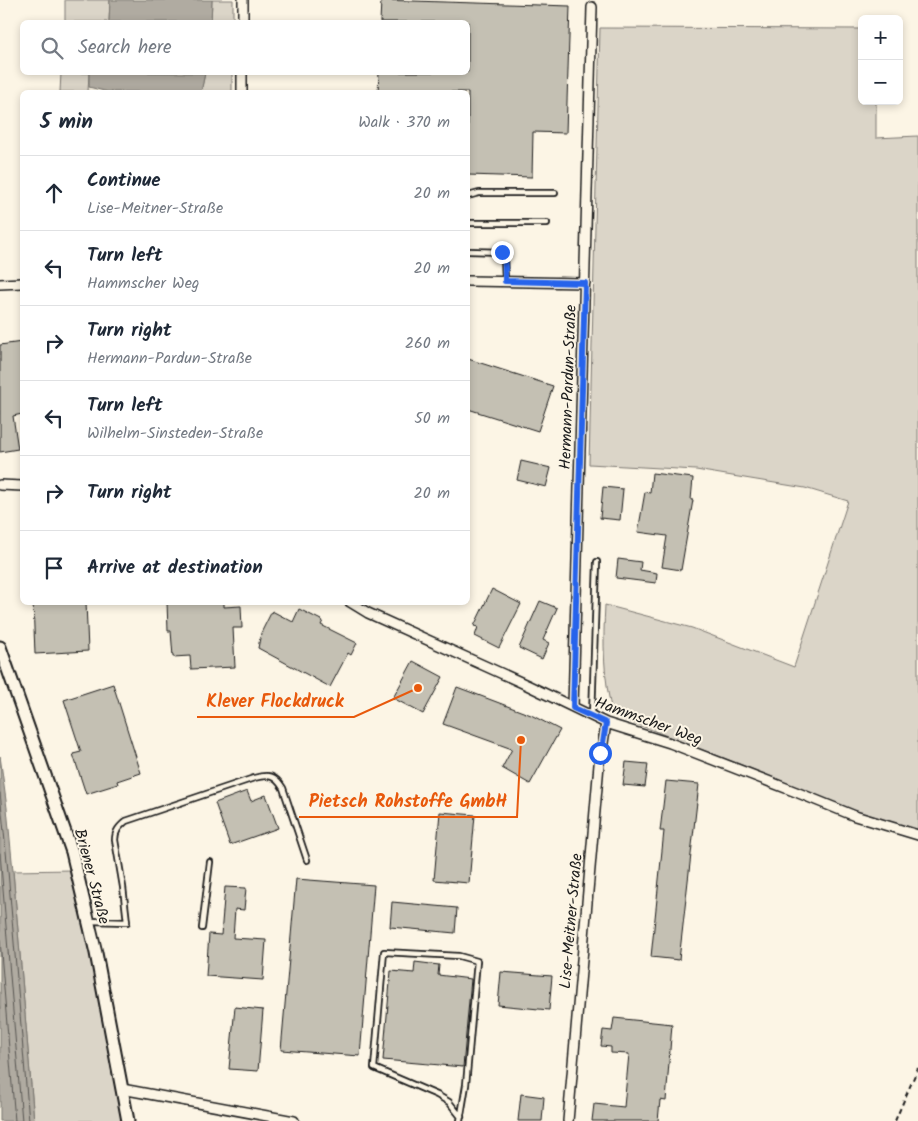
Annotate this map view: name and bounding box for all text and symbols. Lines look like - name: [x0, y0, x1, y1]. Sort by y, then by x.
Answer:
- map controls: [858, 15, 903, 105]
- button: +: [858, 15, 903, 60]
- search box: [20, 20, 470, 75]
- text: Search here: [78, 33, 172, 63]
- icon: search: [38, 34, 66, 62]
- button: −: [858, 60, 903, 105]
- text: 5 min: [40, 106, 93, 139]
- text: Walk · 370 m: [358, 110, 450, 135]
- text: Continue: [87, 166, 160, 196]
- icon: ahead: [40, 179, 68, 207]
- text: 20 m: [414, 181, 450, 206]
- text: Lise-Meitner-Straße: [87, 196, 223, 221]
- text: Turn left: [87, 241, 162, 271]
- route end: [491, 241, 514, 264]
- icon: left: [40, 254, 68, 282]
- text: 20 m: [414, 256, 450, 281]
- text: Hammscher Weg: [87, 271, 199, 296]
- street label: Hermann-Pardun-Straße: [553, 304, 584, 470]
- text: Turn right: [87, 316, 172, 346]
- icon: right: [40, 329, 68, 357]
- text: 260 m: [405, 331, 450, 356]
- text: Hermann-Pardun-Straße: [87, 346, 252, 371]
- text: Turn left: [87, 391, 162, 421]
- icon: left: [40, 404, 68, 432]
- text: 50 m: [414, 406, 450, 431]
- text: Wilhelm-Sinsteden-Straße: [87, 421, 263, 446]
- text: Turn right: [87, 478, 172, 508]
- icon: right: [40, 479, 68, 507]
- text: 20 m: [414, 481, 450, 506]
- text: Arrive at destination: [87, 553, 263, 583]
- icon: arrive: [40, 554, 68, 582]
- callout: Klever Flockdruck: [197, 684, 354, 717]
- text: Klever Flockdruck: [206, 688, 345, 717]
- street label: Hammscher Weg: [591, 690, 706, 752]
- route start: [589, 742, 612, 765]
- callout: Pietsch Rohstoffe GmbH: [299, 784, 517, 817]
- text: Pietsch Rohstoffe GmbH: [309, 788, 507, 817]
- street label: Briener Straße: [67, 826, 116, 927]
- street label: Lise-Meitner-Straße: [553, 852, 590, 990]

